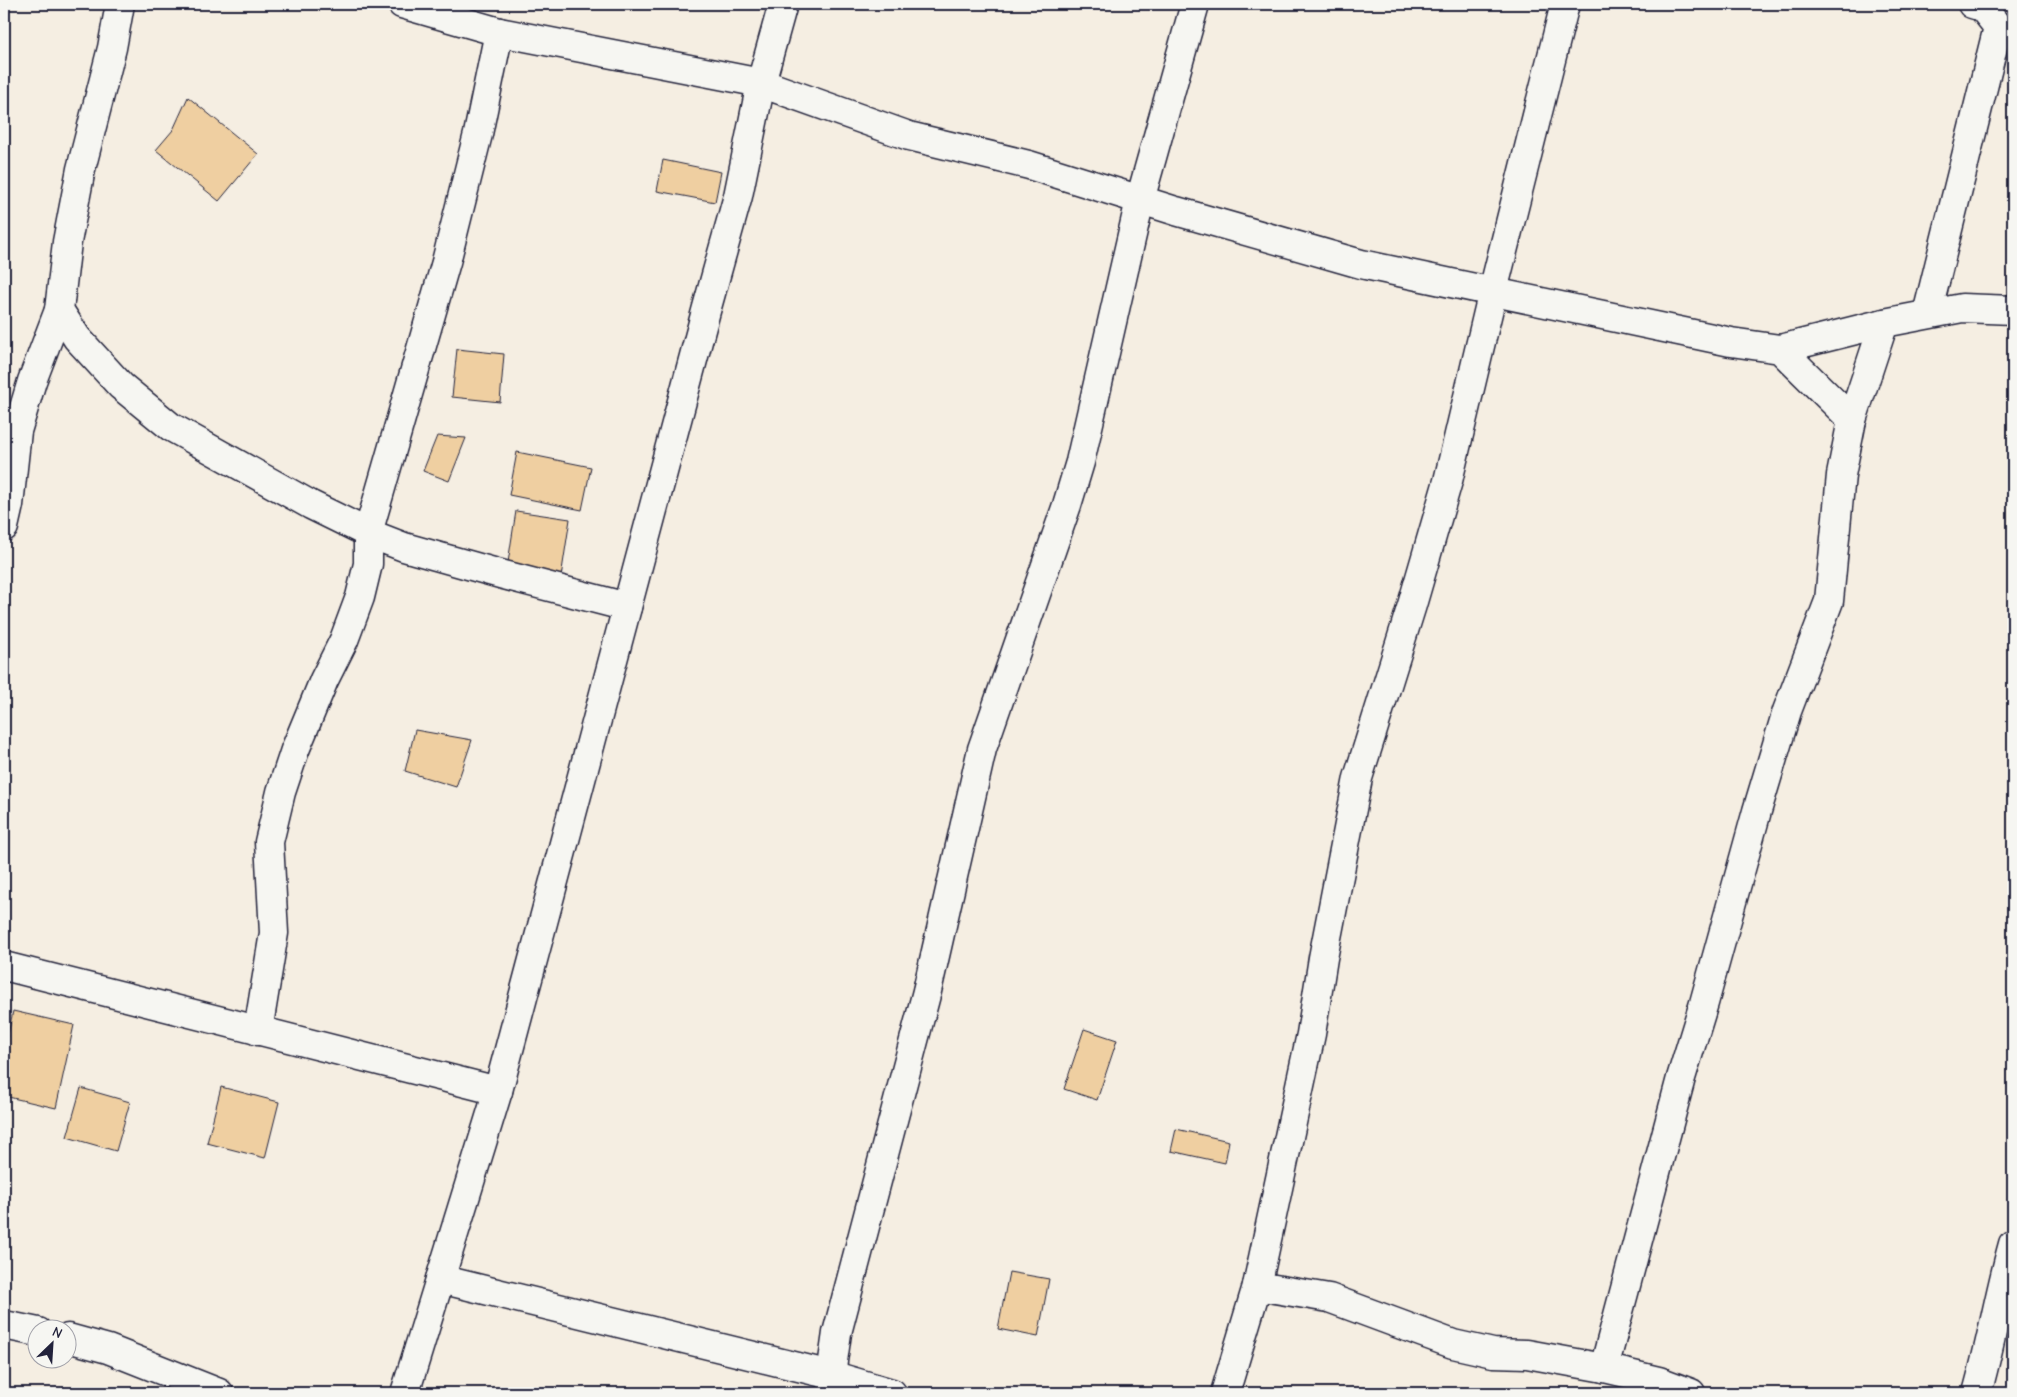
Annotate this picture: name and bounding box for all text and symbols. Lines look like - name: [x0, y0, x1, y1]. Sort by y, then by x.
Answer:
- north arrow: [28, 1320, 78, 1370]
- text: N: [50, 1323, 65, 1342]

